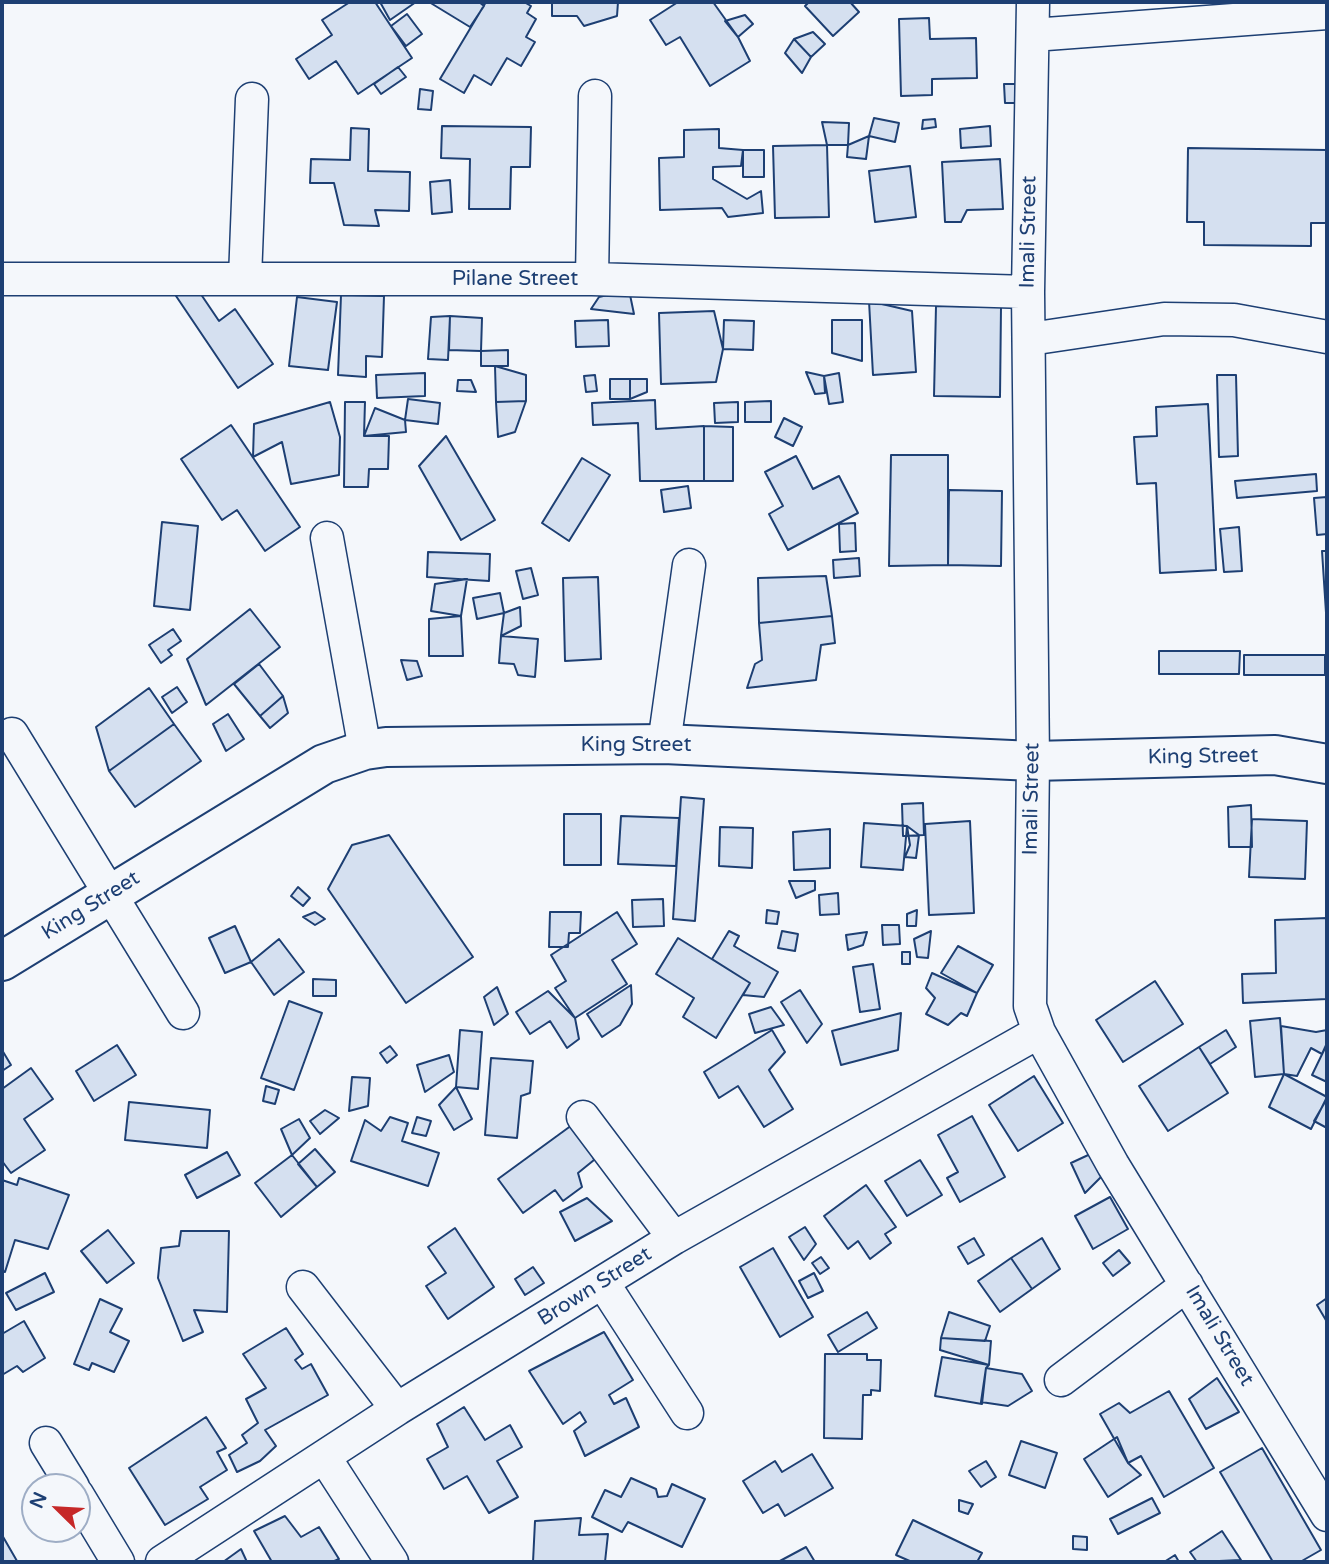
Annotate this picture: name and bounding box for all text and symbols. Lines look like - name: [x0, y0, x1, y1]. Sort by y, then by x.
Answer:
- street label: Imali Street: [1015, 175, 1043, 289]
- street label: Pilane Street: [452, 266, 578, 292]
- street label: King Street: [581, 732, 691, 758]
- street label: Imali Street: [1018, 742, 1046, 856]
- street label: King Street: [1147, 743, 1259, 771]
- street label: King Street: [37, 866, 145, 946]
- street label: Brown Street: [533, 1242, 657, 1332]
- street label: Imali Street: [1179, 1281, 1259, 1391]
- north arrow: [21, 1473, 91, 1543]
- text: N: [25, 1489, 52, 1512]

